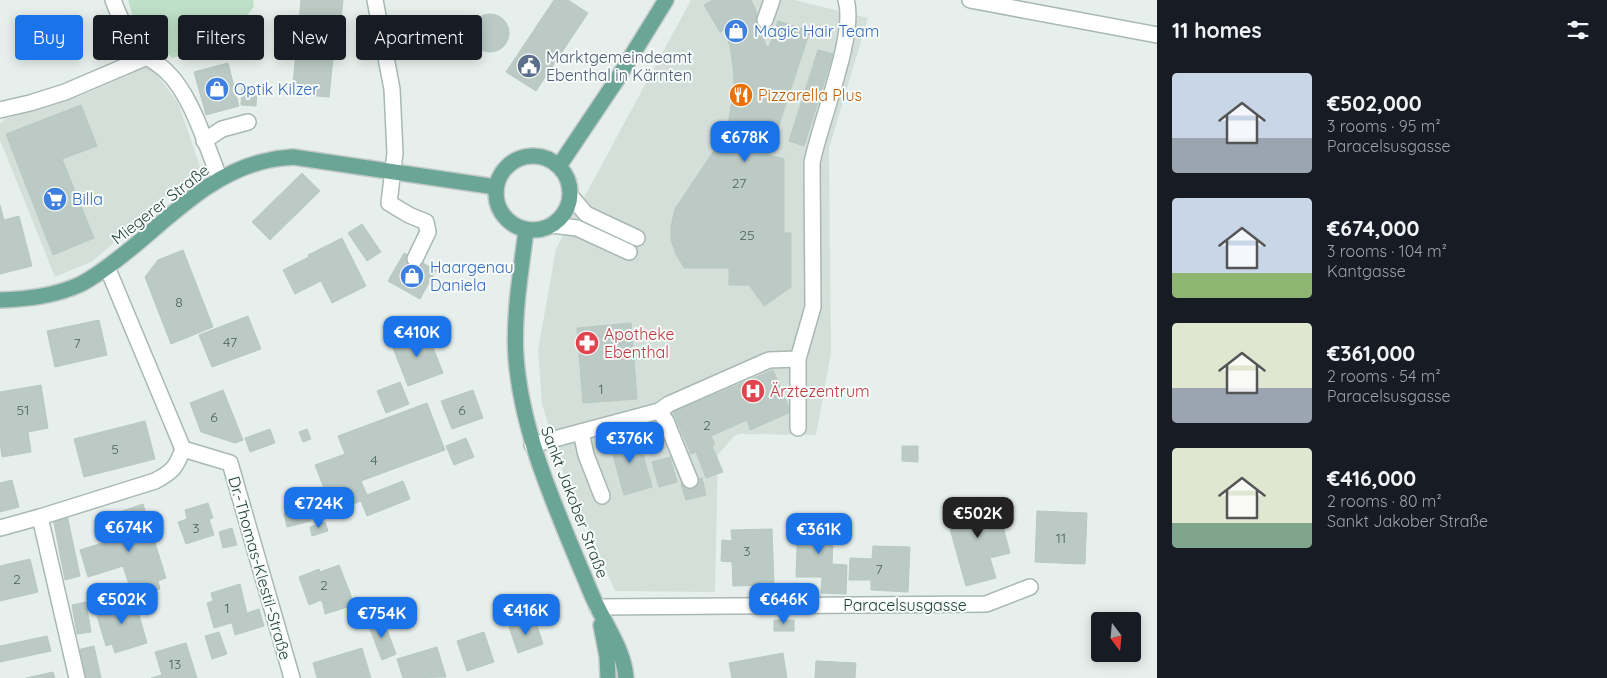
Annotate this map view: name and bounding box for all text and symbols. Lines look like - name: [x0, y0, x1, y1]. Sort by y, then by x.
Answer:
- chip: Buy: [15, 15, 83, 60]
- chip: Rent: [93, 15, 168, 60]
- chip: Filters: [178, 15, 264, 60]
- chip: New: [274, 15, 346, 60]
- chip: Apartment: [356, 15, 482, 60]
- icon: filters: [1564, 16, 1592, 44]
- text: 11 homes: [1172, 17, 1262, 43]
- shop icon: Magic Hair Team: [723, 18, 749, 44]
- place label: Magic Hair Team: [754, 21, 879, 41]
- place label: Marktgemeindeamt Ebenthal in Kärnten: [546, 47, 693, 85]
- public building icon: Marktgemeindeamt Ebenthal in Kärnten: [516, 53, 542, 79]
- shop icon: Optik Kilzer: [204, 76, 230, 102]
- place label: Optik Kilzer: [234, 79, 318, 99]
- restaurant icon: Pizzarella Plus: [728, 82, 754, 108]
- place label: Pizzarella Plus: [758, 85, 862, 105]
- text: €502,000: [1327, 90, 1422, 116]
- icon: home: [1212, 93, 1272, 153]
- text: 3 rooms · 95 m²: [1327, 116, 1441, 136]
- pin: €678K: [710, 120, 780, 163]
- text: €678K: [722, 127, 768, 147]
- text: Paracelsusgasse: [1327, 136, 1451, 156]
- street label: Miegerer Straße: [107, 160, 213, 248]
- house number: 27: [732, 174, 746, 192]
- supermarket icon: Billa: [42, 186, 68, 212]
- place label: Billa: [72, 189, 103, 209]
- text: €674,000: [1327, 215, 1419, 241]
- icon: home: [1212, 218, 1272, 278]
- house number: 25: [739, 226, 755, 244]
- text: 3 rooms · 104 m²: [1327, 241, 1447, 261]
- place label: Haargenau Daniela: [430, 257, 514, 295]
- text: Kantgasse: [1327, 261, 1406, 281]
- shop icon: Haargenau Daniela: [399, 263, 425, 289]
- house number: 8: [175, 293, 183, 311]
- pin: €410K: [382, 316, 452, 358]
- text: €410K: [394, 322, 440, 342]
- place label: Apotheke Ebenthal: [604, 324, 675, 362]
- pharmacy icon: Apotheke Ebenthal: [574, 330, 600, 356]
- house number: 47: [223, 333, 237, 351]
- house number: 7: [73, 334, 81, 352]
- text: €361,000: [1327, 340, 1415, 366]
- icon: home: [1212, 343, 1272, 403]
- text: 2 rooms · 54 m²: [1327, 366, 1441, 386]
- hospital icon: Ärztezentrum: [740, 378, 766, 404]
- house number: 1: [598, 380, 604, 398]
- place label: Ärztezentrum: [770, 381, 870, 401]
- text: Paracelsusgasse: [1327, 386, 1451, 406]
- house number: 51: [17, 401, 29, 419]
- house number: 6: [458, 401, 466, 419]
- house number: 6: [210, 408, 218, 426]
- house number: 2: [703, 416, 711, 434]
- pin: €376K: [595, 422, 665, 464]
- street label: Sankt Jakober Straße: [537, 423, 613, 581]
- text: €376K: [607, 428, 653, 448]
- house number: 5: [111, 440, 119, 458]
- house number: 4: [370, 451, 378, 469]
- text: €416,000: [1327, 465, 1416, 491]
- icon: home: [1212, 468, 1272, 528]
- street label: Dr.-Thomas-Klestil-Straße: [224, 474, 296, 662]
- pin: €724K: [284, 486, 354, 529]
- text: 2 rooms · 80 m²: [1327, 491, 1442, 511]
- text: €724K: [295, 493, 343, 513]
- pin: €502K: [943, 496, 1013, 539]
- text: €502K: [954, 503, 1002, 523]
- pin: €674K: [94, 510, 164, 553]
- text: Sankt Jakober Straße: [1327, 511, 1488, 531]
- pin: €361K: [784, 512, 854, 555]
- text: €674K: [106, 517, 152, 537]
- house number: 3: [192, 519, 200, 537]
- text: €361K: [797, 519, 841, 539]
- house number: 11: [1056, 529, 1066, 547]
- house number: 3: [743, 542, 751, 560]
- house number: 7: [875, 560, 883, 578]
- house number: 2: [13, 570, 21, 588]
- house number: 2: [320, 576, 328, 594]
- pin: €502K: [87, 582, 157, 625]
- pin: €646K: [749, 582, 819, 625]
- text: €502K: [98, 589, 146, 609]
- text: €646K: [760, 589, 808, 609]
- pin: €416K: [491, 594, 561, 636]
- street label: Paracelsusgasse: [843, 595, 967, 615]
- pin: €754K: [347, 596, 417, 639]
- house number: 1: [224, 599, 230, 617]
- text: €416K: [504, 600, 548, 620]
- text: €754K: [358, 603, 406, 623]
- north arrow: [1091, 612, 1141, 662]
- map controls: [1091, 612, 1141, 662]
- house number: 13: [169, 655, 181, 673]

